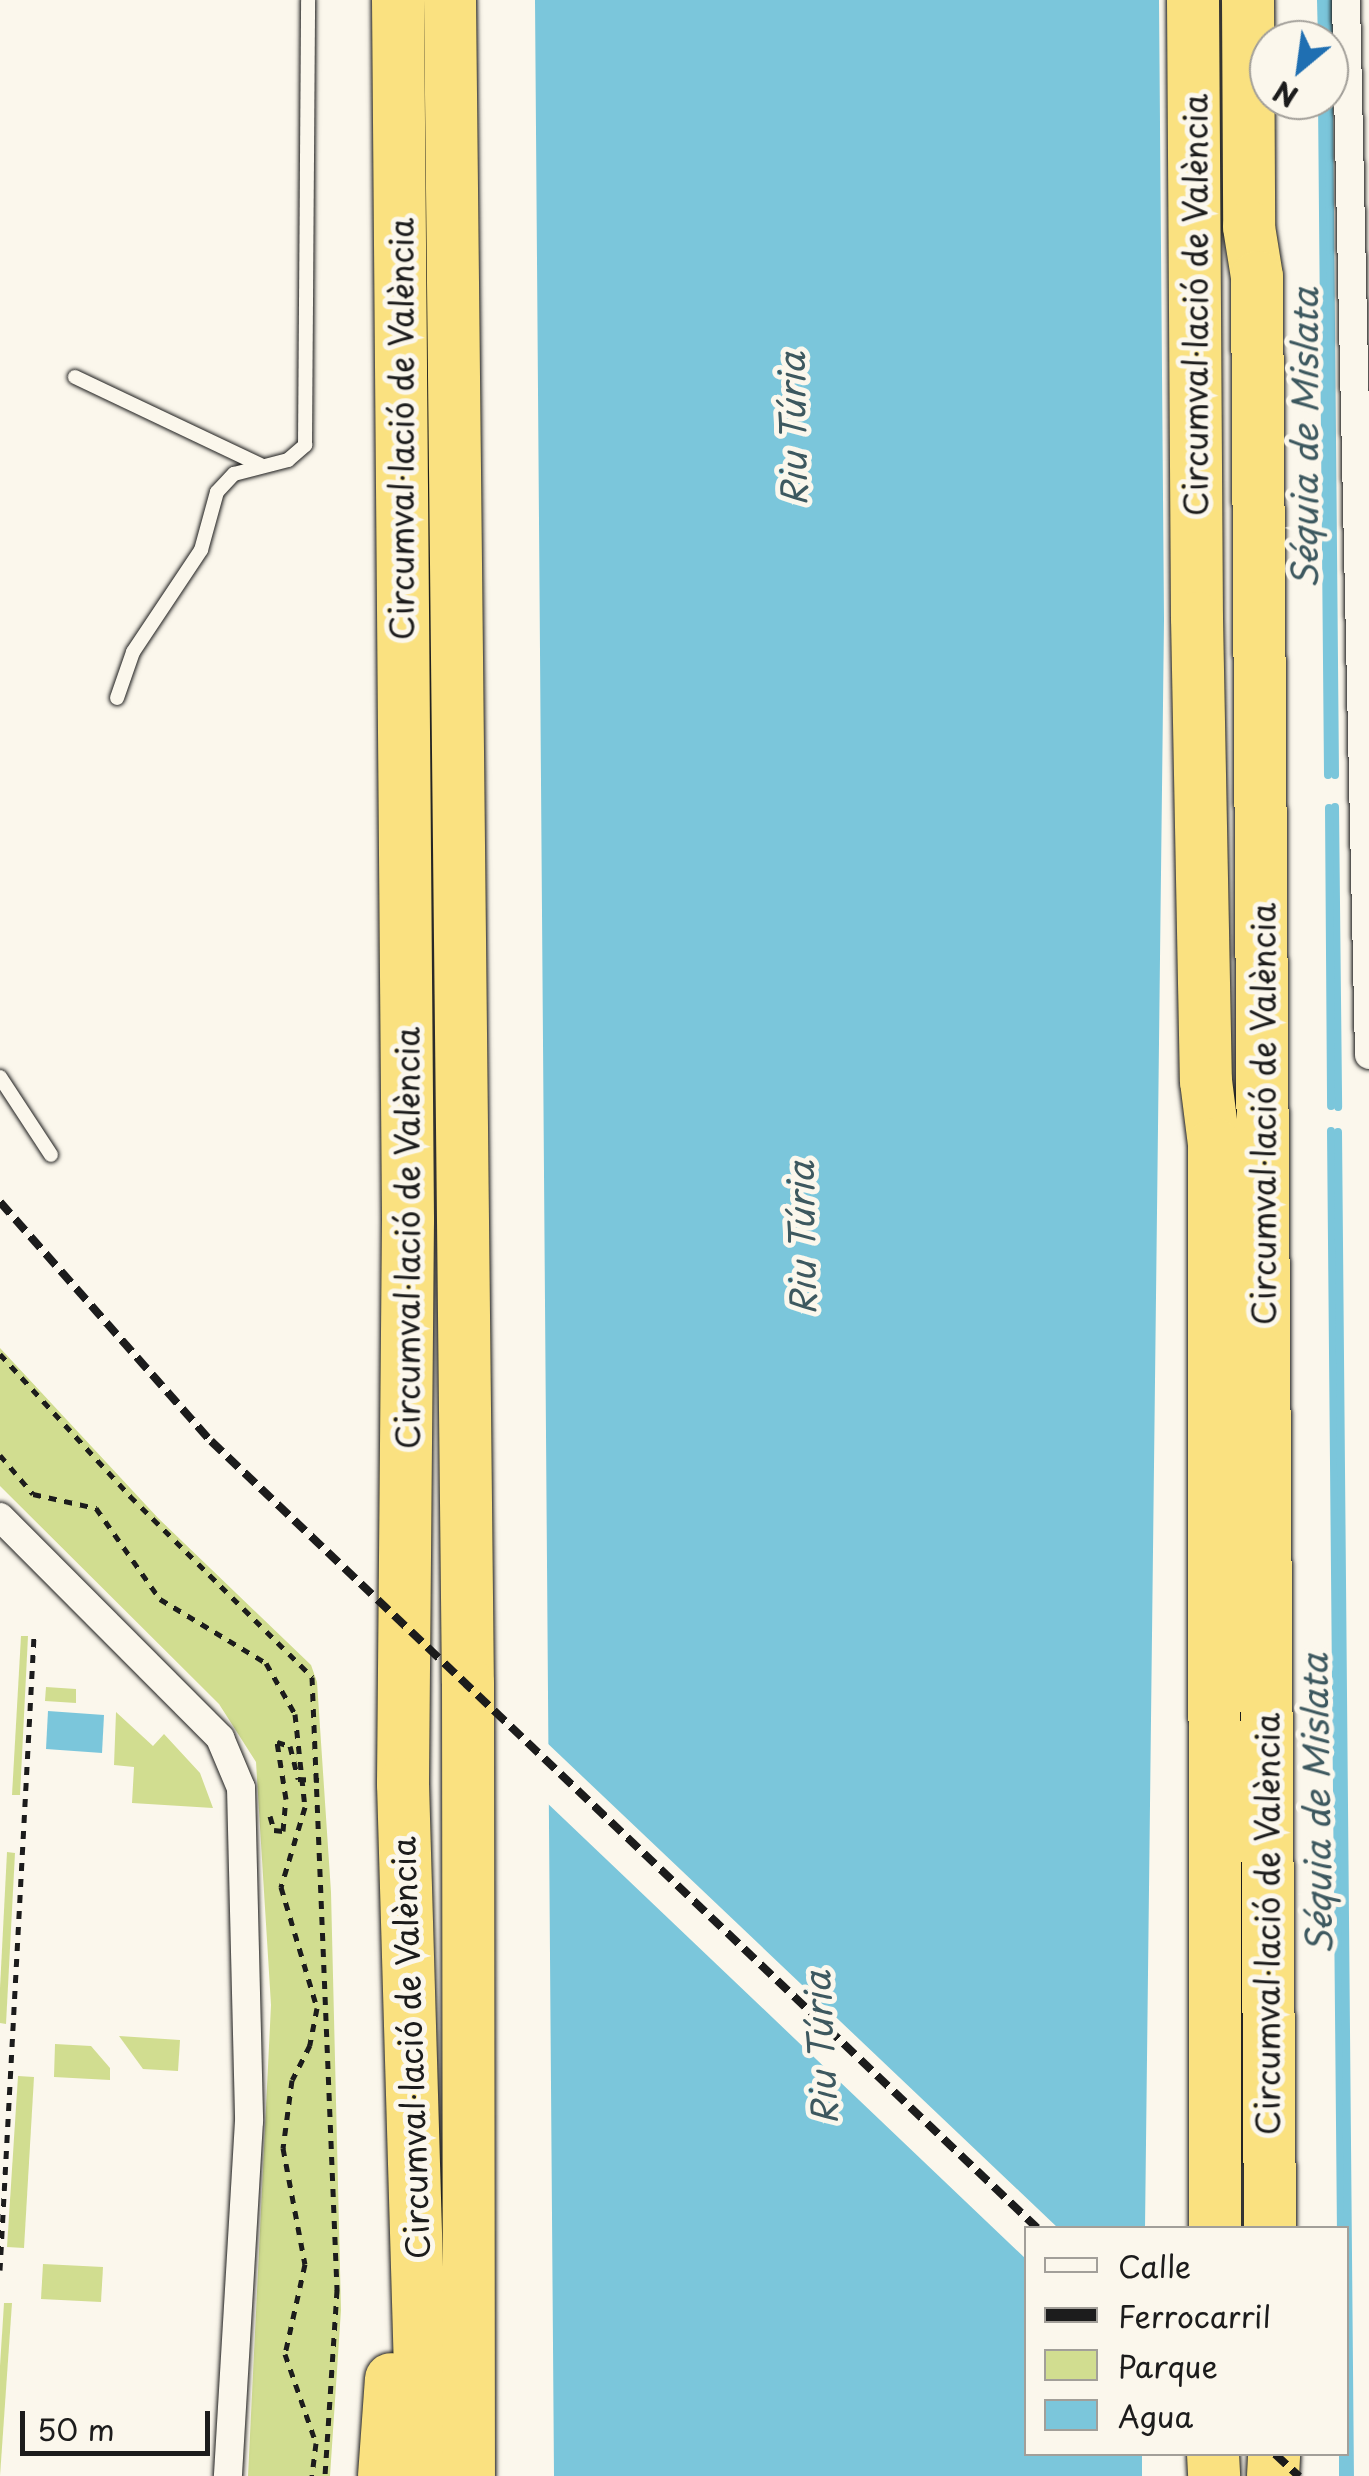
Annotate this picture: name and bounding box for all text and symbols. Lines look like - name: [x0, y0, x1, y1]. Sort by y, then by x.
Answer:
- north arrow: [1249, 20, 1349, 120]
- text: N: [1265, 71, 1305, 119]
- street label: Circumval·lació de València: [1176, 94, 1214, 516]
- street label: Circumval·lació de València: [382, 218, 420, 640]
- water label: Séquia de Mislata: [1283, 288, 1325, 588]
- water label: Riu Túria: [770, 351, 814, 507]
- street label: Circumval·lació de València: [1244, 903, 1282, 1325]
- street label: Circumval·lació de València: [388, 1027, 426, 1449]
- water label: Riu Túria: [779, 1160, 823, 1316]
- water label: Séquia de Mislata: [1292, 1654, 1340, 1954]
- street label: Circumval·lació de València: [1248, 1713, 1286, 2135]
- street label: Circumval·lació de València: [383, 1836, 437, 2260]
- water label: Riu Túria: [795, 1969, 845, 2127]
- legend: [1024, 2226, 1349, 2456]
- text: Calle: [1118, 2243, 1191, 2288]
- text: Ferrocarril: [1118, 2293, 1271, 2338]
- text: Parque: [1118, 2343, 1218, 2388]
- scale bar: [25, 2391, 215, 2453]
- text: Agua: [1118, 2393, 1193, 2438]
- text: 50 m: [37, 2406, 115, 2451]

